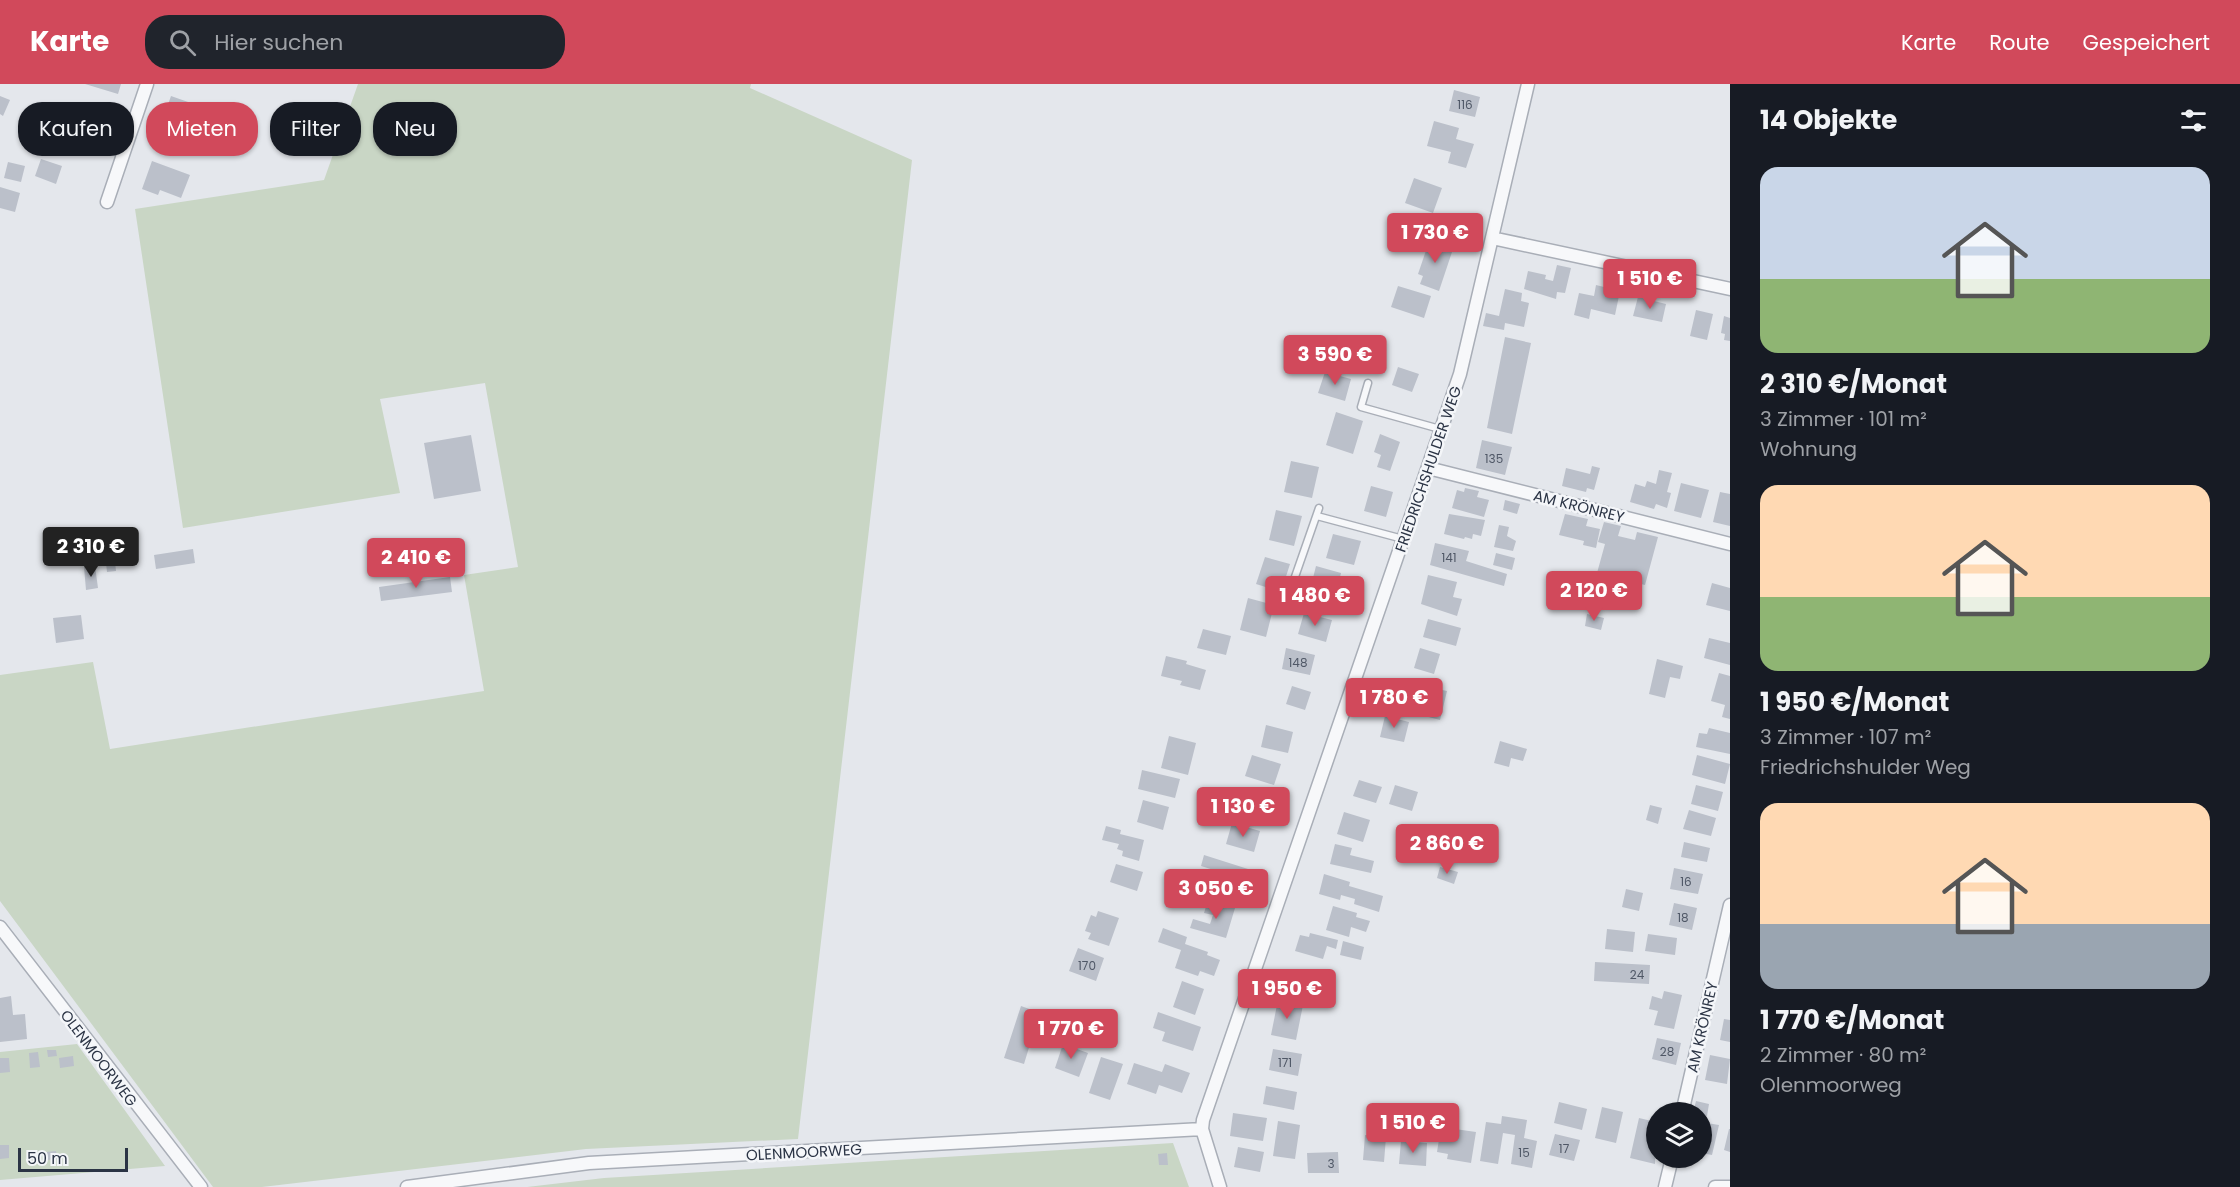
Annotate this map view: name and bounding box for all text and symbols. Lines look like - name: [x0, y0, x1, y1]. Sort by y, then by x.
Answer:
- search box: [145, 15, 565, 69]
- text: Karte: [30, 22, 109, 61]
- icon: search: [166, 26, 199, 59]
- text: Hier suchen: [214, 27, 343, 58]
- text: Karte: [1901, 28, 1956, 57]
- text: Route: [1989, 28, 2050, 57]
- text: Gespeichert: [2083, 28, 2210, 57]
- house number: 116: [1457, 96, 1473, 113]
- chip: Kaufen: [18, 102, 134, 156]
- chip: Mieten: [146, 102, 258, 156]
- chip: Filter: [270, 102, 361, 156]
- chip: Neu: [373, 102, 457, 156]
- text: 14 Objekte: [1760, 102, 1897, 138]
- icon: filters: [2177, 104, 2210, 137]
- icon: home: [1931, 206, 2039, 314]
- pin: 1 730 €: [1380, 213, 1490, 264]
- text: 1 730 €: [1401, 218, 1469, 246]
- pin: 1 510 €: [1595, 259, 1705, 310]
- text: 1 510 €: [1617, 264, 1683, 292]
- pin: 3 590 €: [1280, 335, 1390, 386]
- text: 3 590 €: [1298, 340, 1372, 368]
- text: 2 310 €/Monat: [1760, 366, 1947, 402]
- street label: FRIEDRICHSHULDER WEG: [1390, 383, 1466, 555]
- text: 3 Zimmer · 101 m²: [1760, 405, 1927, 433]
- text: Wohnung: [1760, 435, 1857, 463]
- house number: 135: [1485, 450, 1503, 467]
- street label: AM KRÖNREY: [1531, 485, 1627, 528]
- icon: home: [1931, 524, 2039, 632]
- pin: 2 310 €: [36, 527, 146, 578]
- text: 2 310 €: [57, 532, 125, 560]
- pin: 2 410 €: [361, 538, 471, 589]
- text: 2 410 €: [381, 543, 451, 571]
- house number: 141: [1441, 549, 1457, 566]
- pin: 2 120 €: [1539, 571, 1649, 622]
- pin: 1 480 €: [1260, 576, 1370, 627]
- text: 2 120 €: [1560, 576, 1628, 604]
- text: 1 480 €: [1279, 581, 1351, 609]
- house number: 148: [1289, 654, 1307, 671]
- pin: 1 780 €: [1339, 678, 1449, 729]
- text: 1 780 €: [1360, 683, 1428, 711]
- text: 1 950 €/Monat: [1760, 684, 1949, 720]
- text: 3 Zimmer · 107 m²: [1760, 723, 1931, 751]
- text: Friedrichshulder Weg: [1760, 753, 1971, 781]
- pin: 1 130 €: [1188, 787, 1298, 838]
- text: 1 130 €: [1211, 792, 1275, 820]
- pin: 2 860 €: [1392, 824, 1502, 875]
- text: 2 860 €: [1410, 829, 1484, 857]
- icon: home: [1931, 842, 2039, 950]
- pin: 3 050 €: [1161, 869, 1271, 920]
- house number: 16: [1680, 873, 1692, 890]
- text: 3 050 €: [1178, 874, 1254, 902]
- house number: 18: [1677, 909, 1689, 926]
- house number: 170: [1078, 957, 1096, 974]
- house number: 24: [1630, 966, 1645, 983]
- pin: 1 950 €: [1232, 969, 1342, 1020]
- text: 1 950 €: [1252, 974, 1322, 1002]
- street label: AM KRÖNREY: [1681, 979, 1723, 1075]
- text: 1 770 €/Monat: [1760, 1002, 1944, 1038]
- street label: OLENMOORWEG: [56, 1005, 143, 1111]
- pin: 1 770 €: [1016, 1009, 1126, 1060]
- text: 1 770 €: [1038, 1014, 1104, 1042]
- text: 2 Zimmer · 80 m²: [1760, 1041, 1926, 1069]
- house number: 28: [1660, 1043, 1674, 1060]
- house number: 171: [1278, 1054, 1292, 1071]
- text: Olenmoorweg: [1760, 1071, 1902, 1099]
- map controls: [1646, 1102, 1712, 1168]
- button: layers: [1646, 1102, 1712, 1168]
- pin: 1 510 €: [1358, 1103, 1468, 1154]
- text: 1 510 €: [1380, 1108, 1446, 1136]
- street label: OLENMOORWEG: [745, 1138, 863, 1166]
- house number: 17: [1559, 1140, 1570, 1157]
- house number: 15: [1518, 1144, 1530, 1161]
- scale bar: [18, 1145, 128, 1172]
- text: 50 m: [27, 1147, 68, 1170]
- house number: 3: [1327, 1155, 1335, 1172]

